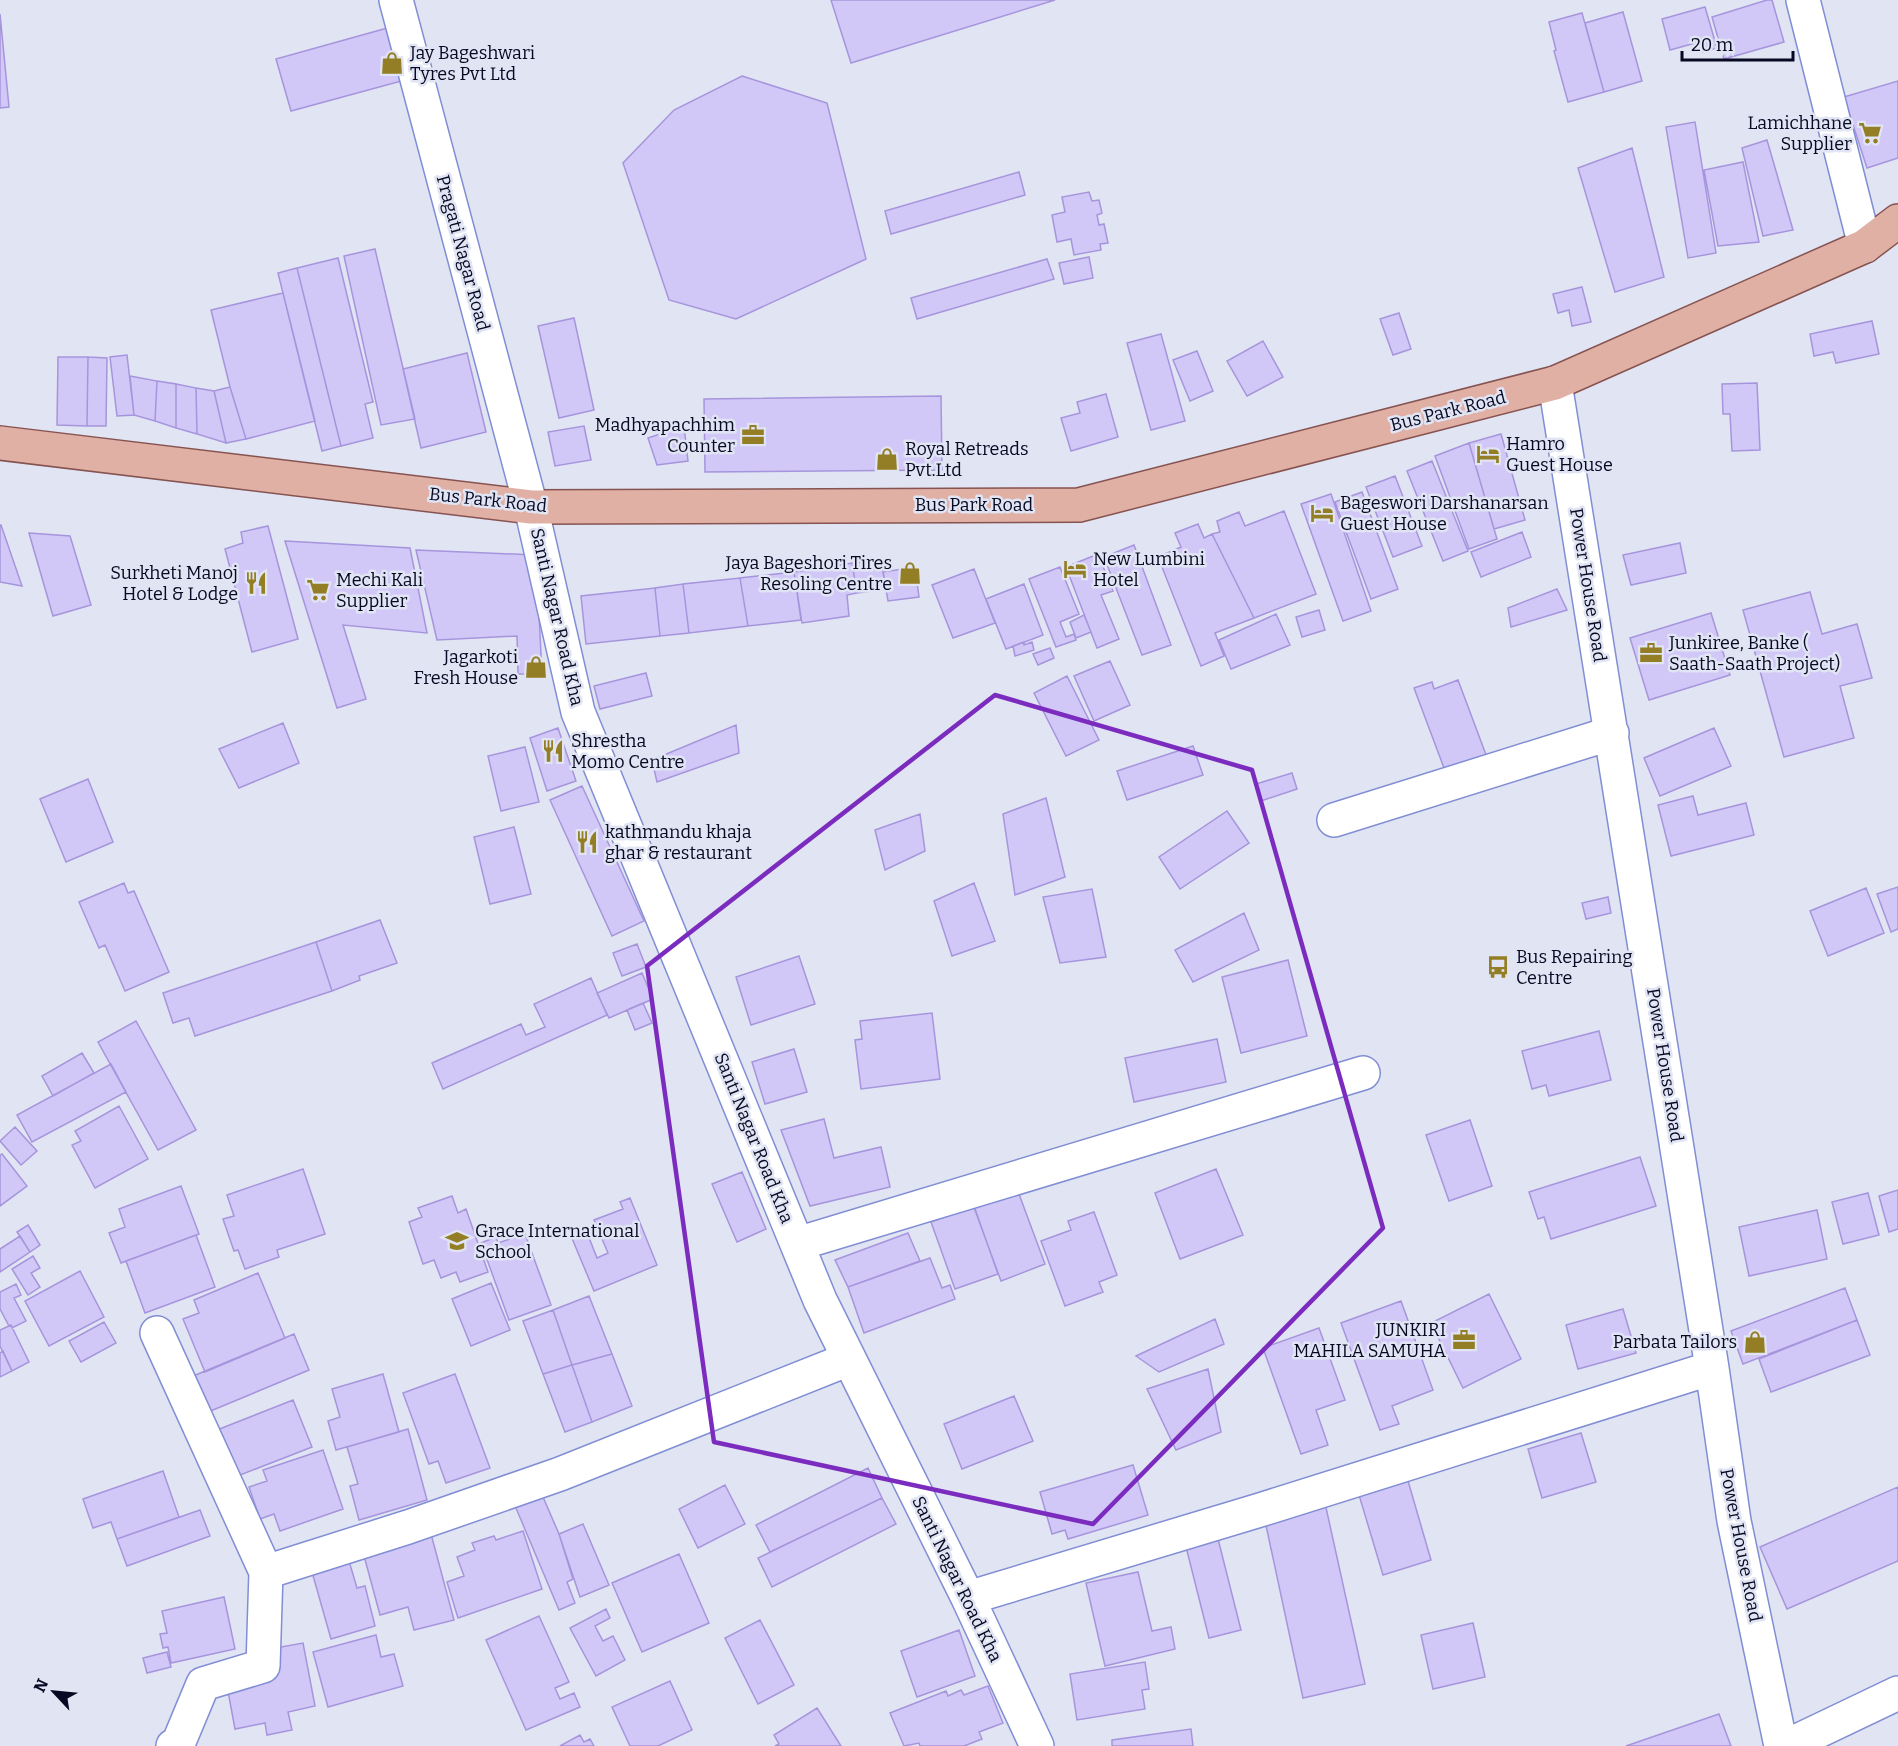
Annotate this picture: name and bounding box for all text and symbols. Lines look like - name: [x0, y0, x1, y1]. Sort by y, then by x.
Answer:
- scale bar: [1682, 24, 1793, 62]
- text: 20 m: [1691, 34, 1733, 56]
- place label: Jay Bageshwari Tyres Pvt Ltd: [409, 42, 535, 85]
- shop icon: Jay Bageshwari Tyres Pvt Ltd: [379, 50, 405, 76]
- place label: Lamichhane Supplier: [1748, 112, 1852, 155]
- supermarket icon: Lamichhane Supplier: [1857, 120, 1883, 146]
- street label: Pragati Nagar Road: [432, 173, 494, 334]
- street label: Bus Park Road: [1388, 386, 1508, 436]
- place label: Madhyapachhim Counter: [595, 414, 735, 457]
- office icon: Madhyapachhim Counter: [740, 422, 766, 448]
- place label: Hamro Guest House: [1506, 433, 1613, 476]
- place label: Royal Retreads Pvt.Ltd: [905, 438, 1029, 481]
- hotel icon: Hamro Guest House: [1475, 441, 1501, 467]
- shop icon: Royal Retreads Pvt.Ltd: [874, 446, 900, 472]
- street label: Bus Park Road: [428, 483, 548, 517]
- place label: Bageswori Darshanarsan Guest House: [1340, 492, 1549, 535]
- street label: Bus Park Road: [915, 494, 1034, 516]
- hotel icon: Bageswori Darshanarsan Guest House: [1309, 500, 1335, 526]
- street label: Power House Road: [1565, 506, 1611, 664]
- street label: Santi Nagar Road Kha: [526, 526, 588, 708]
- place label: New Lumbini Hotel: [1093, 548, 1205, 591]
- place label: Jaya Bageshori Tires Resoling Centre: [725, 552, 892, 595]
- hotel icon: New Lumbini Hotel: [1062, 556, 1088, 582]
- shop icon: Jaya Bageshori Tires Resoling Centre: [897, 560, 923, 586]
- place label: Surkheti Manoj Hotel & Lodge: [110, 562, 238, 605]
- place label: Mechi Kali Supplier: [336, 569, 423, 612]
- restaurant icon: Surkheti Manoj Hotel & Lodge: [243, 570, 269, 596]
- supermarket icon: Mechi Kali Supplier: [305, 577, 331, 603]
- place label: Junkiree, Banke ( Saath-Saath Project): [1668, 632, 1840, 675]
- office icon: Junkiree, Banke ( Saath-Saath Project): [1638, 640, 1664, 666]
- place label: Jagarkoti Fresh House: [413, 646, 518, 689]
- shop icon: Jagarkoti Fresh House: [523, 654, 549, 680]
- place label: Shrestha Momo Centre: [571, 730, 684, 773]
- restaurant icon: Shrestha Momo Centre: [540, 738, 566, 764]
- place label: kathmandu khaja ghar & restaurant: [605, 821, 752, 864]
- restaurant icon: kathmandu khaja ghar & restaurant: [574, 829, 600, 855]
- place label: Bus Repairing Centre: [1516, 946, 1632, 989]
- bus stop icon: Bus Repairing Centre: [1485, 954, 1511, 980]
- street label: Power House Road: [1642, 986, 1688, 1144]
- street label: Santi Nagar Road Kha: [710, 1050, 798, 1227]
- place label: Grace International School: [475, 1220, 639, 1263]
- school or university icon: Grace International School: [444, 1228, 470, 1254]
- place label: JUNKIRI MAHILA SAMUHA: [1293, 1319, 1446, 1362]
- office icon: JUNKIRI MAHILA SAMUHA: [1451, 1327, 1477, 1353]
- shop icon: Parbata Tailors: [1742, 1329, 1768, 1355]
- place label: Parbata Tailors: [1613, 1331, 1737, 1353]
- street label: Power House Road: [1715, 1466, 1767, 1624]
- street label: Santi Nagar Road Kha: [907, 1492, 1007, 1666]
- north arrow: [24, 1662, 84, 1722]
- text: N: [30, 1676, 52, 1695]

